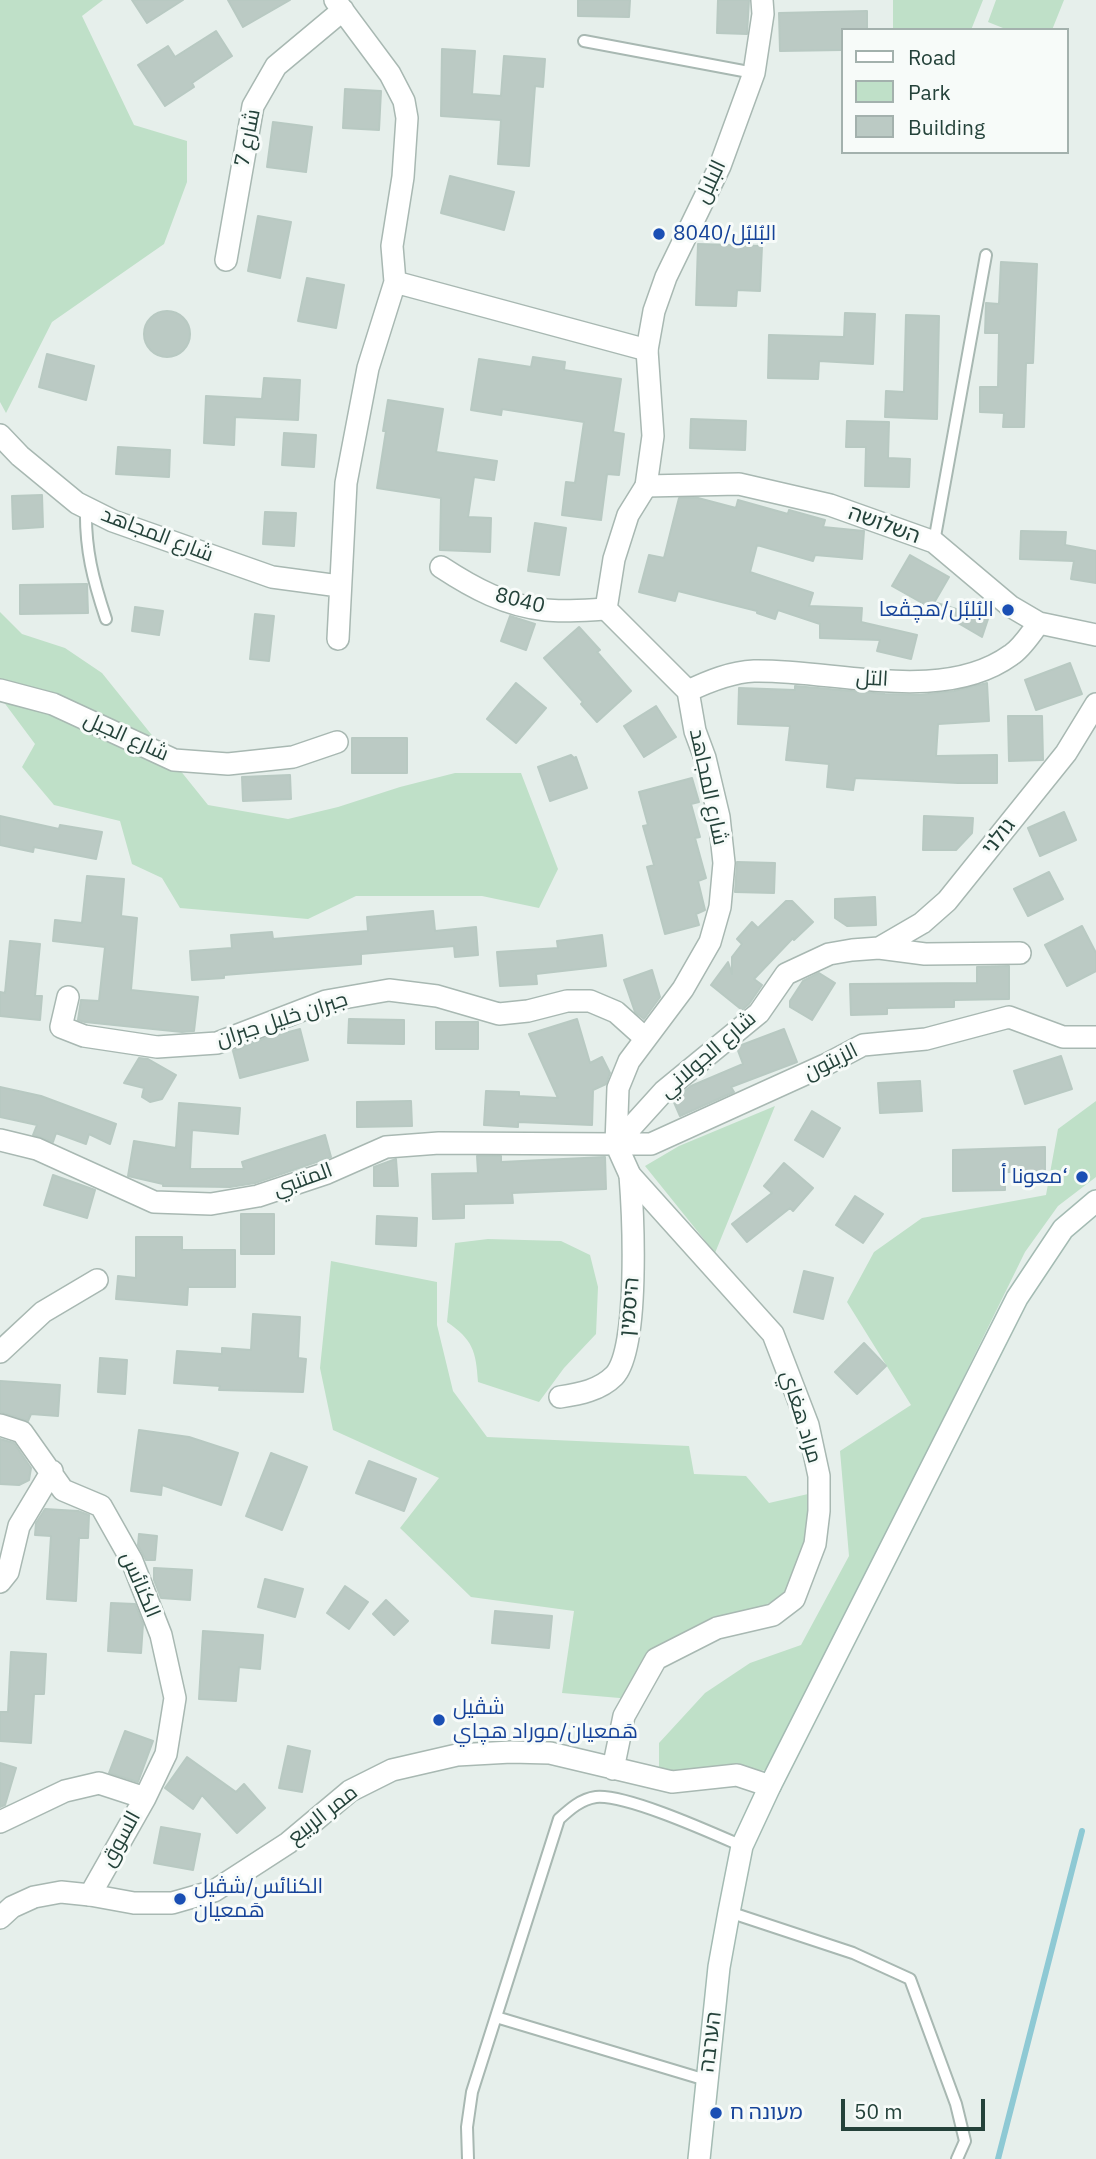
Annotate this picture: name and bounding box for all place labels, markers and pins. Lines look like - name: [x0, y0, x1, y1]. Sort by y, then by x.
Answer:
- place label: البُلبُل/8040: [673, 221, 776, 247]
- marker: البُلبُل/8040: [651, 226, 667, 242]
- place label: البُلبُل/هچڤعا: [879, 597, 994, 623]
- marker: البُلبُل/هچڤعا: [1000, 602, 1016, 618]
- place label: معونا أ‘: [1001, 1164, 1068, 1190]
- marker: معونا أ‘: [1074, 1169, 1090, 1185]
- place label: شڤيل هَمعيان/موراد هچاي: [453, 1695, 638, 1745]
- marker: شڤيل هَمعيان/موراد هچاي: [431, 1712, 447, 1728]
- place label: الكنائس/شڤيل هَمعيان: [194, 1874, 323, 1924]
- marker: الكنائس/شڤيل هَمعيان: [172, 1891, 188, 1907]
- place label: מעונה ח: [730, 2100, 803, 2126]
- marker: מעונה ח: [708, 2105, 724, 2121]

